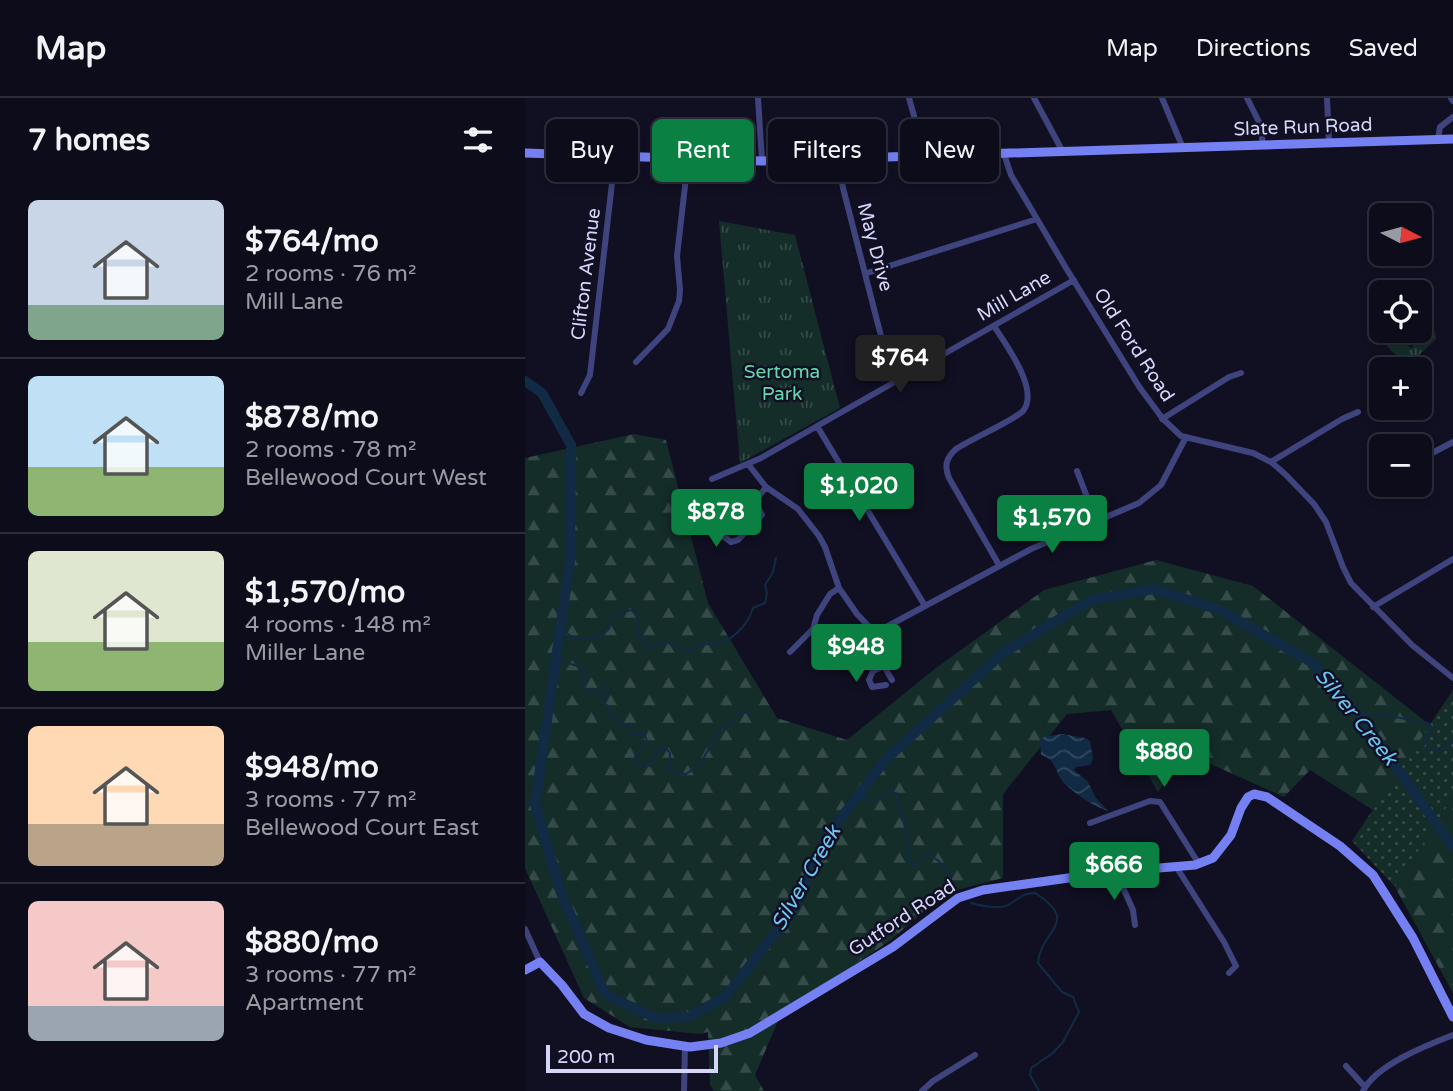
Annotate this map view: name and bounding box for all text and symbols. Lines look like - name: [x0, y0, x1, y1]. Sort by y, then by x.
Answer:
- text: Map: [35, 29, 106, 68]
- text: Map: [1106, 34, 1158, 63]
- text: Directions: [1196, 34, 1311, 63]
- text: Saved: [1349, 34, 1418, 63]
- street label: Slate Run Road: [1233, 114, 1373, 140]
- chip: Buy: [546, 119, 638, 182]
- chip: Rent: [652, 119, 754, 182]
- chip: Filters: [768, 119, 886, 182]
- chip: New: [900, 119, 999, 182]
- icon: filters: [459, 121, 497, 159]
- text: 7 homes: [28, 122, 150, 159]
- street label: May Drive: [853, 200, 897, 294]
- north arrow: [1369, 203, 1431, 266]
- map controls: [1369, 203, 1432, 497]
- street label: Clifton Avenue: [567, 207, 605, 341]
- text: $764/mo: [245, 223, 379, 260]
- icon: home: [84, 228, 168, 312]
- text: 2 rooms · 76 m²: [245, 260, 416, 288]
- street label: Mill Lane: [973, 266, 1055, 326]
- button: locate: [1369, 280, 1432, 343]
- street label: Old Ford Road: [1089, 284, 1179, 406]
- text: Mill Lane: [245, 288, 343, 316]
- pin: $764: [859, 336, 941, 395]
- text: $764: [871, 344, 929, 372]
- button: +: [1369, 357, 1432, 420]
- park label: Sertoma Park: [744, 361, 820, 405]
- text: $878/mo: [245, 399, 379, 436]
- icon: home: [84, 404, 168, 488]
- button: −: [1369, 434, 1432, 497]
- text: 2 rooms · 78 m²: [245, 436, 416, 464]
- text: Bellewood Court West: [245, 464, 487, 492]
- pin: $1,020: [802, 464, 916, 523]
- text: $1,020: [820, 472, 898, 500]
- pin: $878: [675, 490, 757, 549]
- pin: $1,570: [995, 496, 1109, 555]
- text: $878: [687, 498, 745, 526]
- text: $1,570: [1013, 504, 1091, 532]
- text: $1,570/mo: [245, 574, 405, 611]
- icon: home: [84, 579, 168, 663]
- text: 4 rooms · 148 m²: [245, 611, 431, 639]
- pin: $948: [815, 624, 897, 684]
- text: $948: [827, 633, 885, 661]
- text: Miller Lane: [245, 639, 365, 667]
- water label: Silver Creek: [1309, 664, 1403, 772]
- pin: $880: [1123, 730, 1205, 789]
- text: $880: [1135, 738, 1193, 766]
- text: $948/mo: [245, 749, 379, 786]
- icon: home: [84, 754, 168, 838]
- text: 3 rooms · 77 m²: [245, 786, 416, 814]
- text: Bellewood Court East: [245, 814, 479, 842]
- water label: Silver Creek: [766, 820, 847, 935]
- pin: $666: [1073, 842, 1155, 902]
- text: $666: [1085, 851, 1143, 879]
- street label: Gutford Road: [844, 875, 960, 961]
- text: $880/mo: [245, 924, 379, 961]
- icon: home: [84, 929, 168, 1013]
- text: 3 rooms · 77 m²: [245, 961, 416, 989]
- text: Apartment: [245, 989, 364, 1017]
- scale bar: [546, 1042, 717, 1074]
- text: 200 m: [557, 1046, 615, 1068]

